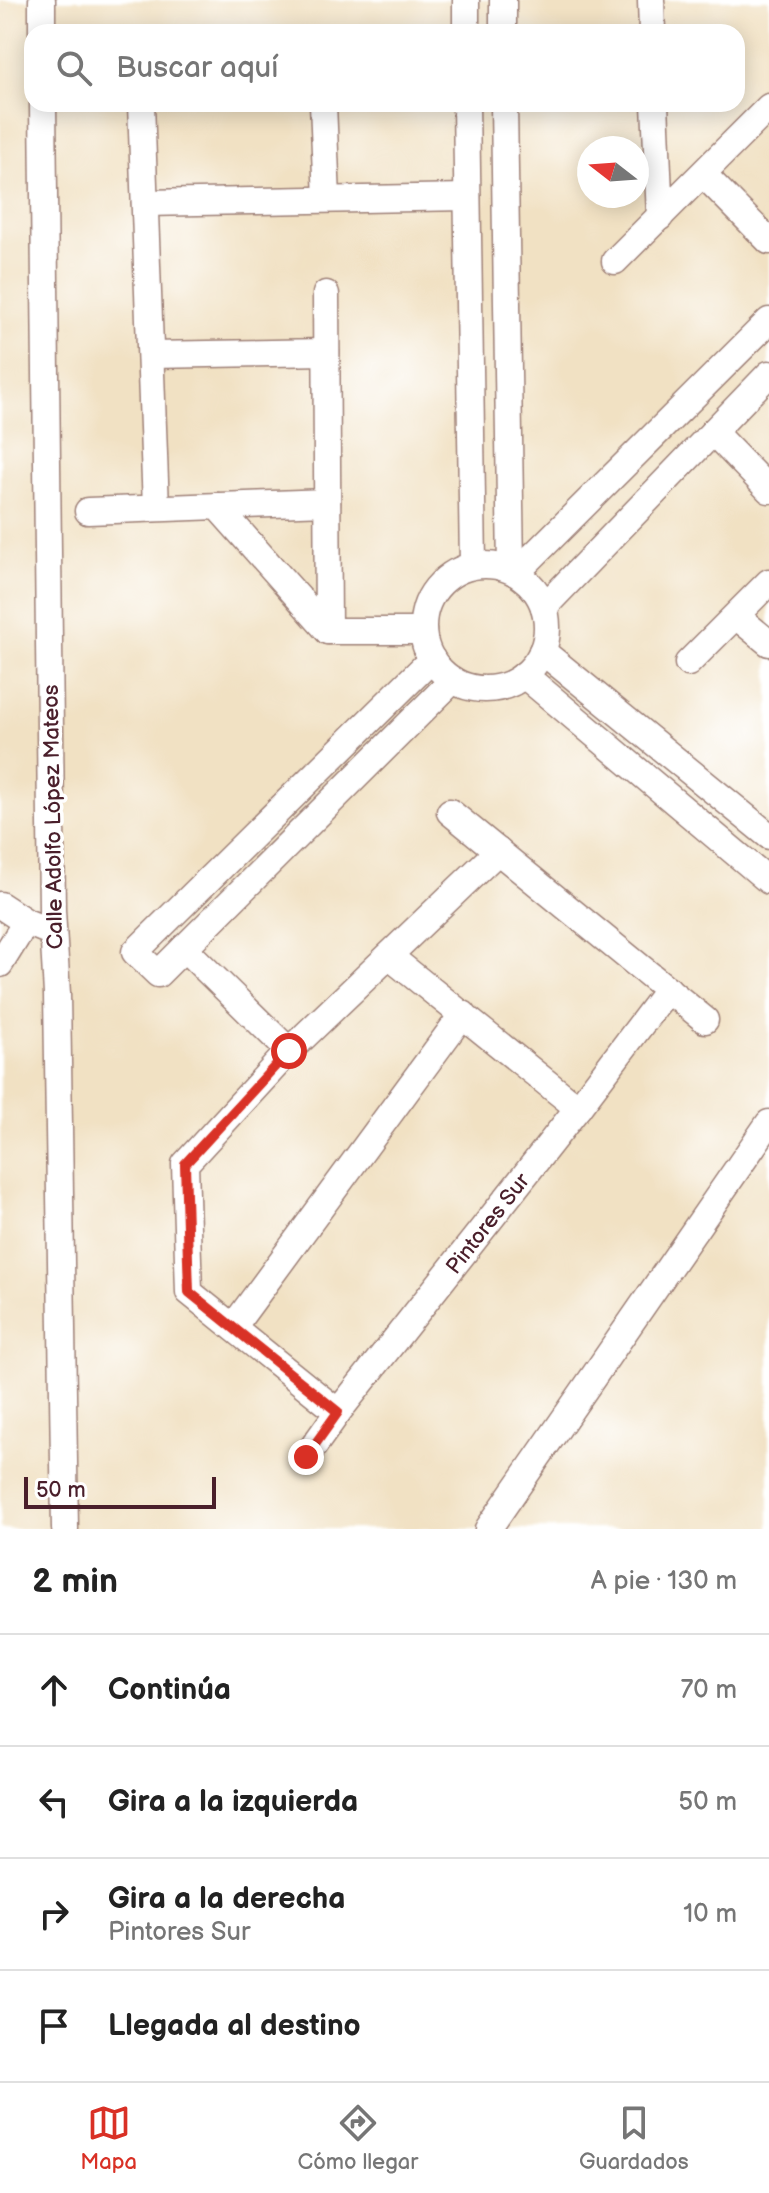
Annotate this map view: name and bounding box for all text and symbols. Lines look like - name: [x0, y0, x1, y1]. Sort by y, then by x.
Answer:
- search box: [24, 24, 745, 112]
- icon: search: [52, 46, 96, 90]
- text: Buscar aquí: [116, 50, 278, 86]
- north arrow: [577, 136, 649, 208]
- street label: Calle Adolfo López Mateos: [38, 684, 69, 950]
- route start: [271, 1033, 307, 1069]
- street label: Pintores Sur: [440, 1167, 537, 1280]
- route end: [288, 1439, 324, 1475]
- scale bar: [24, 1473, 216, 1509]
- text: 50 m: [36, 1477, 86, 1504]
- text: 2 min: [32, 1561, 118, 1602]
- text: A pie · 130 m: [591, 1566, 737, 1597]
- icon: ahead: [32, 1668, 76, 1712]
- text: Continúa: [108, 1672, 231, 1708]
- text: 70 m: [680, 1675, 737, 1706]
- icon: left: [32, 1780, 76, 1824]
- text: Gira a la izquierda: [108, 1784, 358, 1820]
- text: 50 m: [678, 1787, 737, 1818]
- text: Gira a la derecha: [108, 1881, 345, 1917]
- icon: right: [32, 1892, 76, 1936]
- text: 10 m: [683, 1899, 737, 1930]
- text: Pintores Sur: [108, 1917, 250, 1948]
- icon: arrive: [32, 2004, 76, 2048]
- text: Llegada al destino: [108, 2008, 361, 2044]
- tab: Mapa: [80, 2101, 137, 2176]
- tab: Cómo llegar: [298, 2101, 418, 2176]
- tab: Guardados: [579, 2101, 689, 2176]

